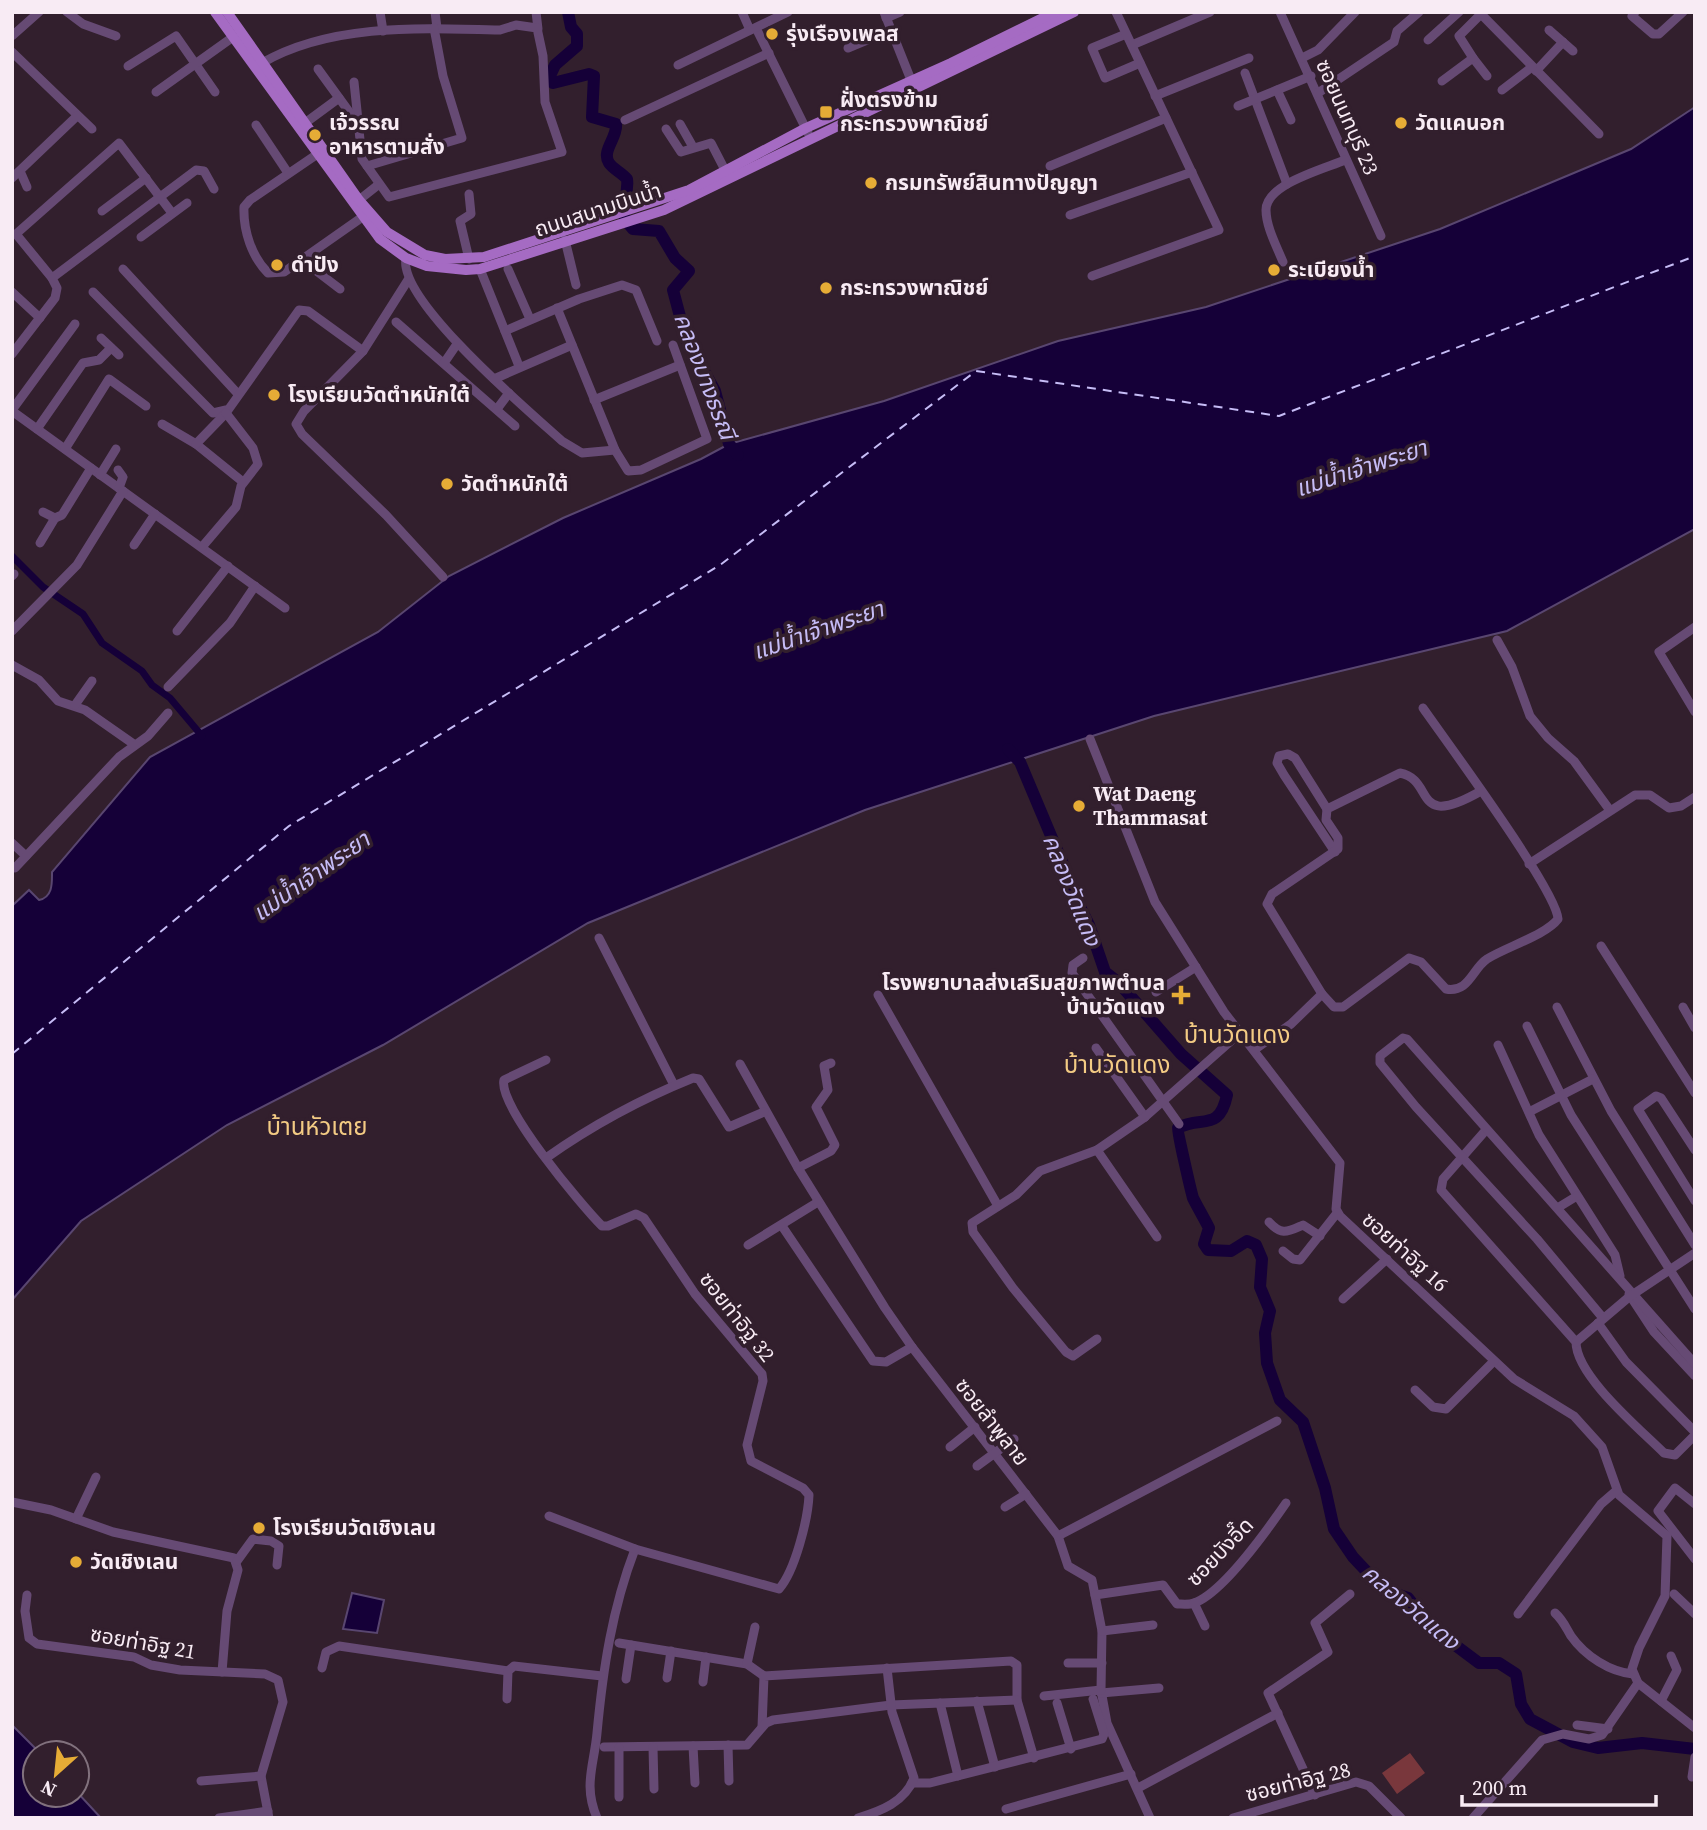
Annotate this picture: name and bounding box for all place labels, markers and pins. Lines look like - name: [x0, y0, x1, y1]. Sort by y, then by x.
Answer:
- place label: รุ่งเรืองเพลส: [786, 19, 899, 48]
- marker: รุ่งเรืองเพลส: [764, 26, 780, 42]
- place label: ฝั่งตรงข้าม กระทรวงพาณิชย์: [840, 85, 989, 138]
- marker: ฝั่งตรงข้าม กระทรวงพาณิชย์: [818, 104, 834, 120]
- place label: เจ้วรรณ อาหารตามสั่ง: [329, 108, 445, 161]
- place label: วัดแคนอก: [1415, 108, 1505, 137]
- marker: วัดแคนอก: [1393, 115, 1409, 131]
- marker: เจ้วรรณ อาหารตามสั่ง: [307, 127, 323, 143]
- place label: กรมทรัพย์สินทางปัญญา: [885, 168, 1098, 197]
- marker: กรมทรัพย์สินทางปัญญา: [863, 175, 879, 191]
- place label: ดำปัง: [291, 250, 339, 279]
- place label: ระเบียงน้ำ: [1288, 255, 1374, 284]
- marker: ดำปัง: [269, 257, 285, 273]
- marker: ระเบียงน้ำ: [1266, 262, 1282, 278]
- place label: กระทรวงพาณิชย์: [840, 273, 989, 302]
- marker: กระทรวงพาณิชย์: [818, 280, 834, 296]
- place label: โรงเรียนวัดตำหนักใต้: [288, 380, 470, 409]
- marker: โรงเรียนวัดตำหนักใต้: [266, 387, 282, 403]
- place label: วัดตำหนักใต้: [461, 469, 568, 498]
- marker: วัดตำหนักใต้: [439, 476, 455, 492]
- place label: Wat Daeng Thammasat: [1093, 779, 1208, 832]
- marker: Wat Daeng Thammasat: [1071, 798, 1087, 814]
- place label: โรงพยาบาลส่งเสริมสุขภาพตำบล บ้านวัดแดง: [882, 968, 1165, 1021]
- marker: โรงพยาบาลส่งเสริมสุขภาพตำบล บ้านวัดแดง: [1171, 985, 1191, 1005]
- place label: โรงเรียนวัดเชิงเลน: [273, 1513, 436, 1542]
- marker: โรงเรียนวัดเชิงเลน: [251, 1520, 267, 1536]
- place label: วัดเชิงเลน: [90, 1547, 178, 1576]
- marker: วัดเชิงเลน: [68, 1554, 84, 1570]

